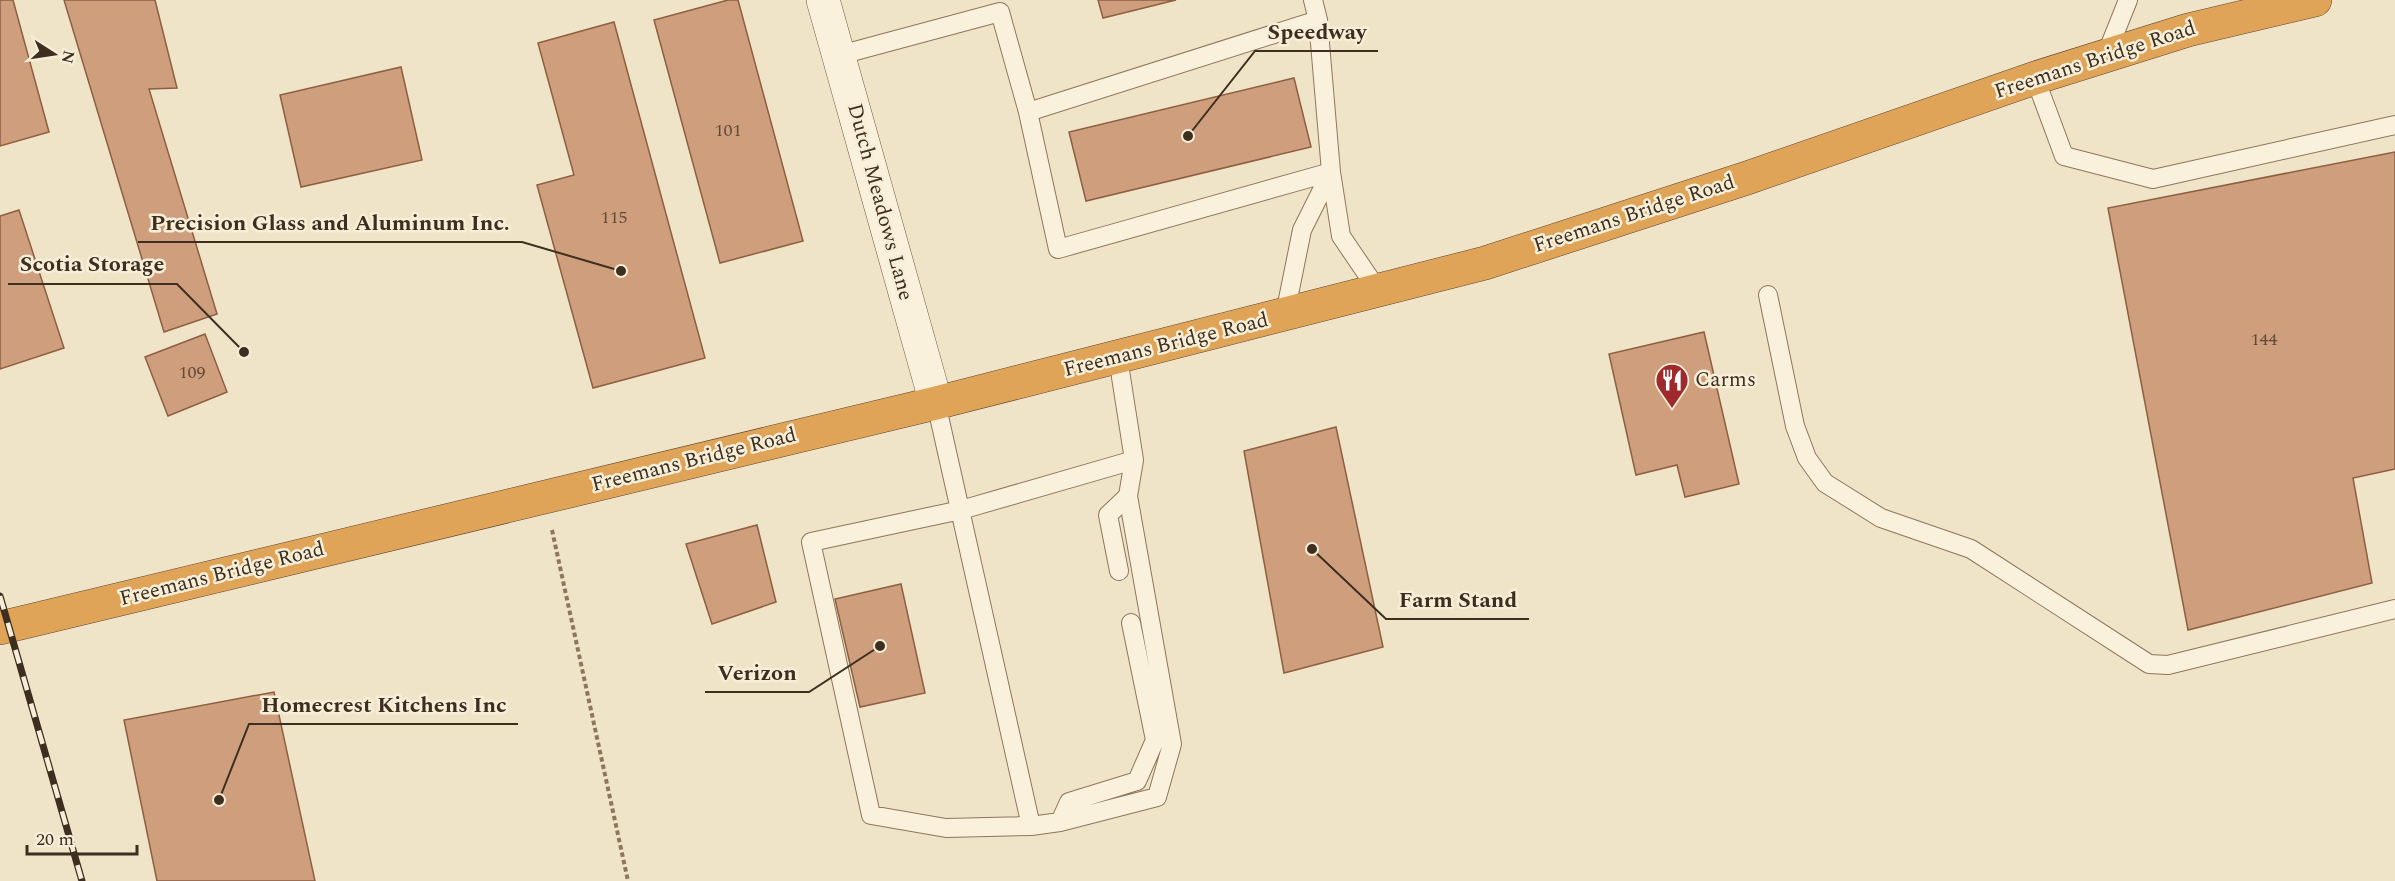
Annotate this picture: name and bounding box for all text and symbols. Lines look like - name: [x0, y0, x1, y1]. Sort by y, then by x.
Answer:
- callout: Speedway: [1255, 11, 1378, 51]
- street label: Freemans Bridge Road: [1990, 12, 2200, 108]
- text: Speedway: [1268, 16, 1368, 49]
- north arrow: [24, 24, 84, 84]
- text: N: [55, 48, 81, 66]
- street label: Dutch Meadows Lane: [838, 100, 922, 304]
- house number: 101: [715, 117, 742, 144]
- street label: Freemans Bridge Road: [1529, 166, 1739, 262]
- callout: Precision Glass and Aluminum Inc.: [138, 202, 522, 242]
- house number: 115: [601, 204, 628, 231]
- text: Precision Glass and Aluminum Inc.: [150, 207, 510, 240]
- callout: Scotia Storage: [8, 244, 177, 284]
- text: Scotia Storage: [20, 248, 164, 281]
- street label: Freemans Bridge Road: [1060, 304, 1272, 386]
- house number: 144: [2251, 326, 2278, 353]
- house number: 109: [179, 359, 206, 386]
- restaurant icon: Carms: [1654, 362, 1690, 409]
- place label: Carms: [1695, 364, 1756, 396]
- street label: Freemans Bridge Road: [588, 419, 800, 501]
- street label: Freemans Bridge Road: [116, 533, 328, 615]
- callout: Farm Stand: [1386, 579, 1529, 619]
- text: Farm Stand: [1399, 584, 1517, 617]
- callout: Verizon: [705, 652, 809, 692]
- text: Verizon: [717, 657, 797, 690]
- callout: Homecrest Kitchens Inc: [249, 684, 518, 724]
- text: Homecrest Kitchens Inc: [261, 689, 507, 722]
- scale bar: [27, 818, 136, 856]
- text: 20 m: [36, 826, 74, 853]

